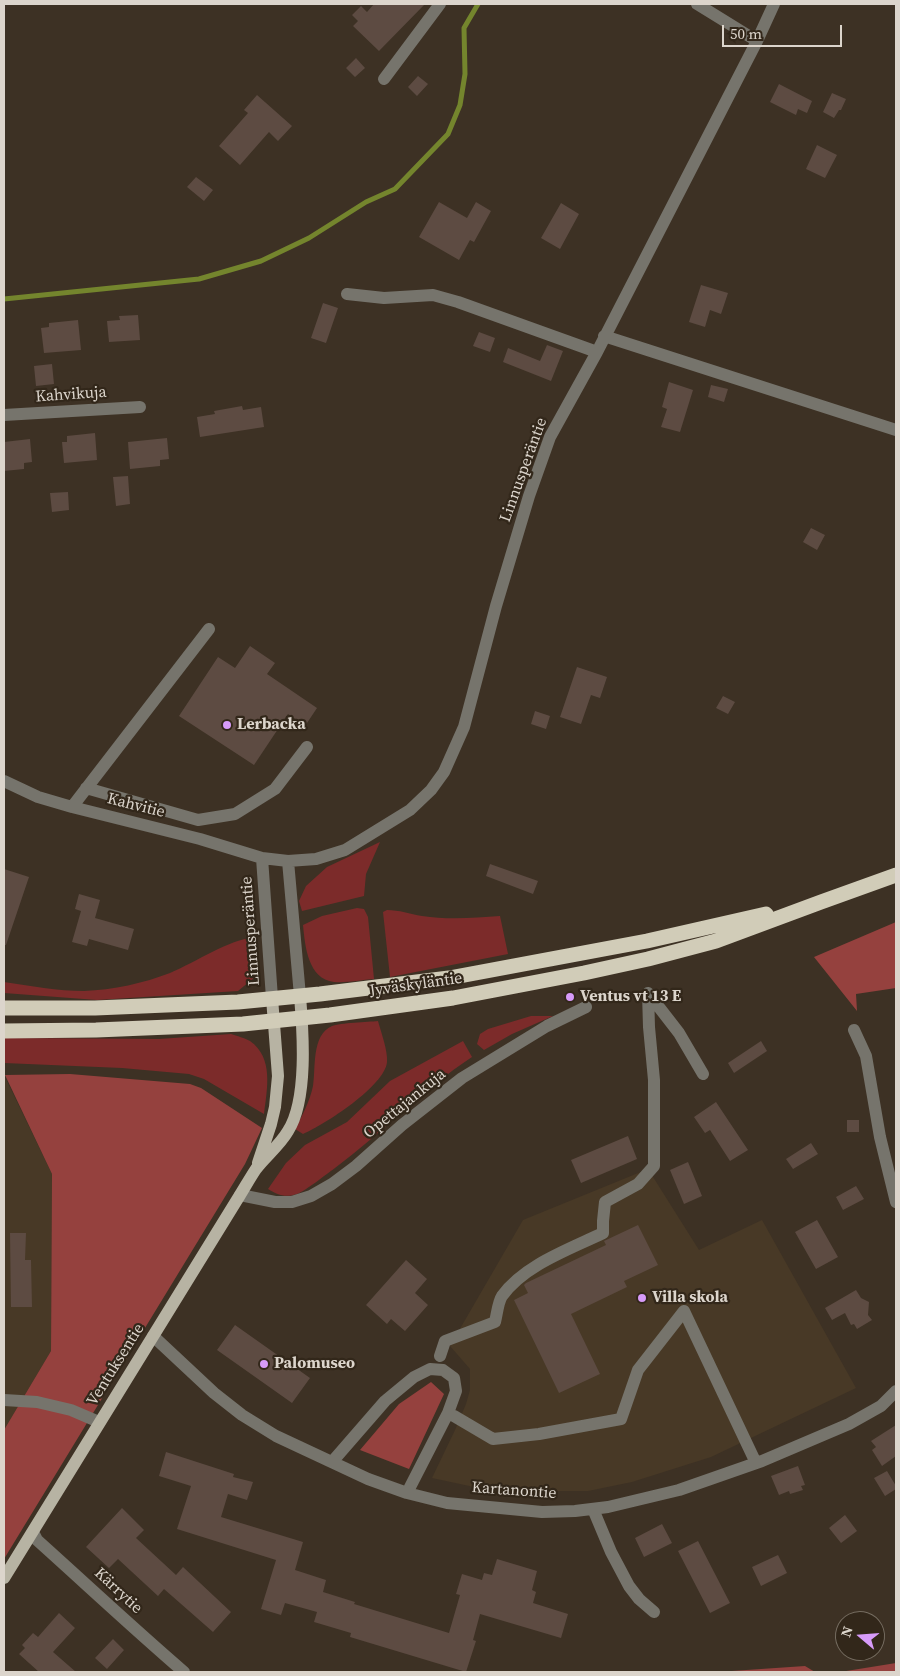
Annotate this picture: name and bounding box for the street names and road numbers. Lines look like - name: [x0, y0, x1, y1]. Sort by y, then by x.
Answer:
- street label: Kahvikuja: [35, 383, 107, 407]
- street label: Linnusperäntie: [496, 415, 552, 525]
- street label: Kahvitie: [105, 790, 167, 822]
- street label: Linnusperäntie: [238, 876, 264, 986]
- street label: Jyväskyläntie: [368, 969, 464, 1001]
- street label: Opettajankuja: [360, 1065, 450, 1143]
- street label: Ventuksentie: [83, 1320, 149, 1410]
- street label: Kartanontie: [471, 1478, 557, 1504]
- street label: Kärrytie: [90, 1564, 146, 1618]

